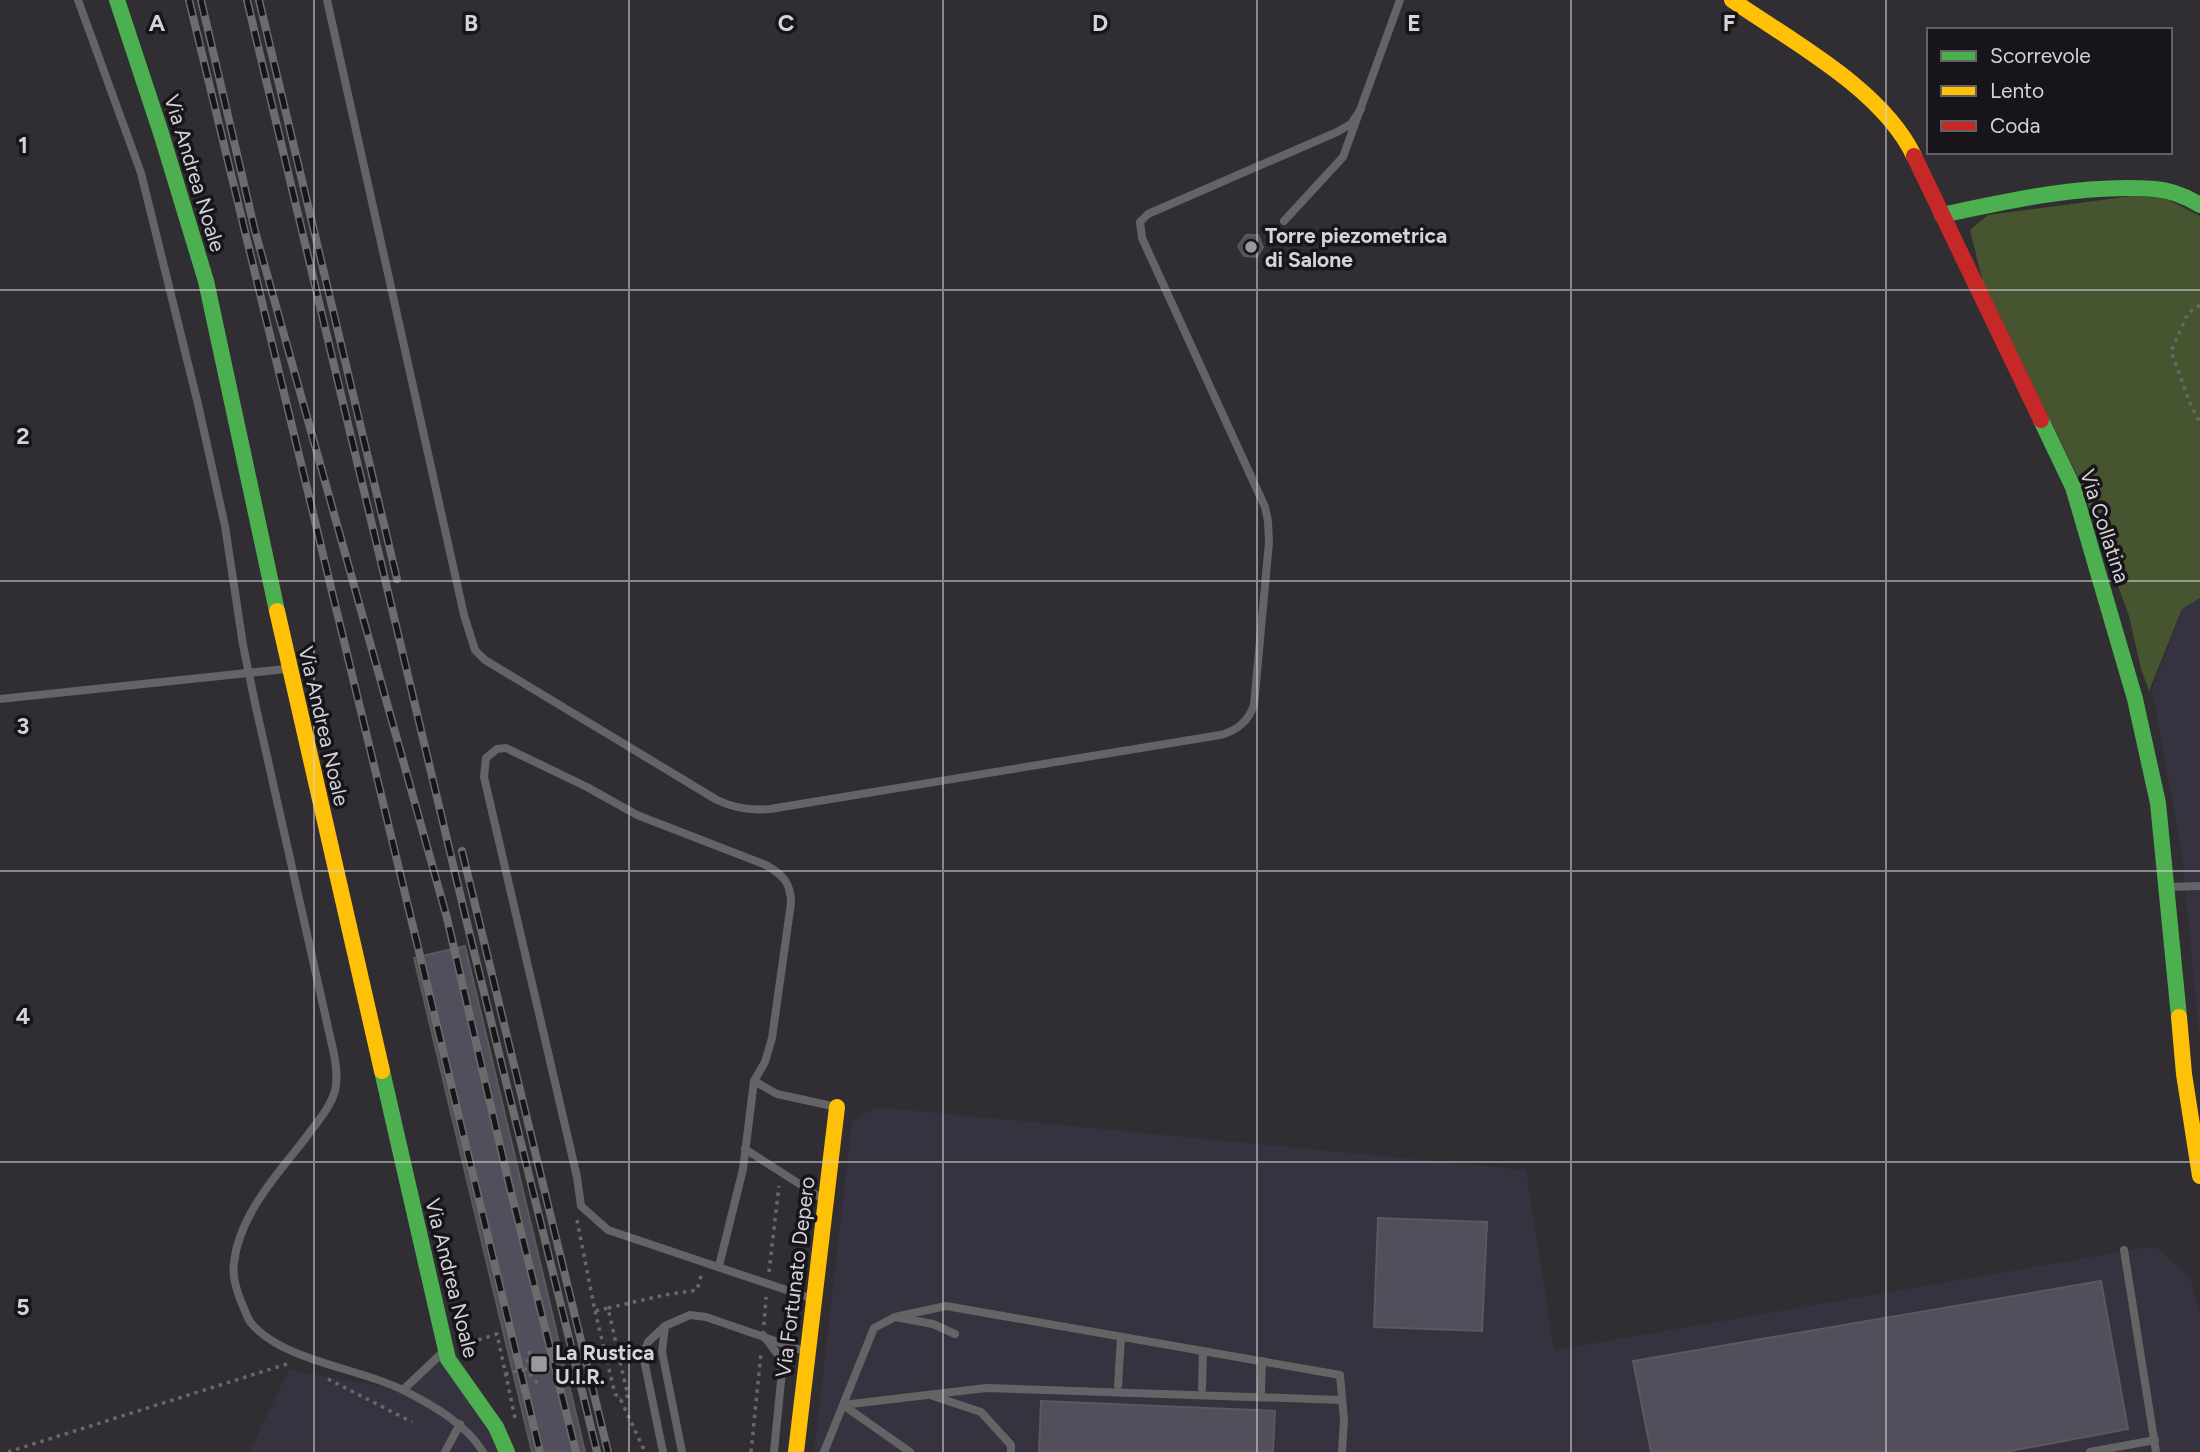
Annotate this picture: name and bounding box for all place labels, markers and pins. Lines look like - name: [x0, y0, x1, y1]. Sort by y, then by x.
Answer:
- place label: Torre piezometrica di Salone: [1265, 223, 1447, 272]
- marker: Torre piezometrica di Salone: [1243, 239, 1259, 255]
- place label: La Rustica U.I.R.: [555, 1340, 654, 1389]
- marker: La Rustica U.I.R.: [529, 1354, 549, 1374]

